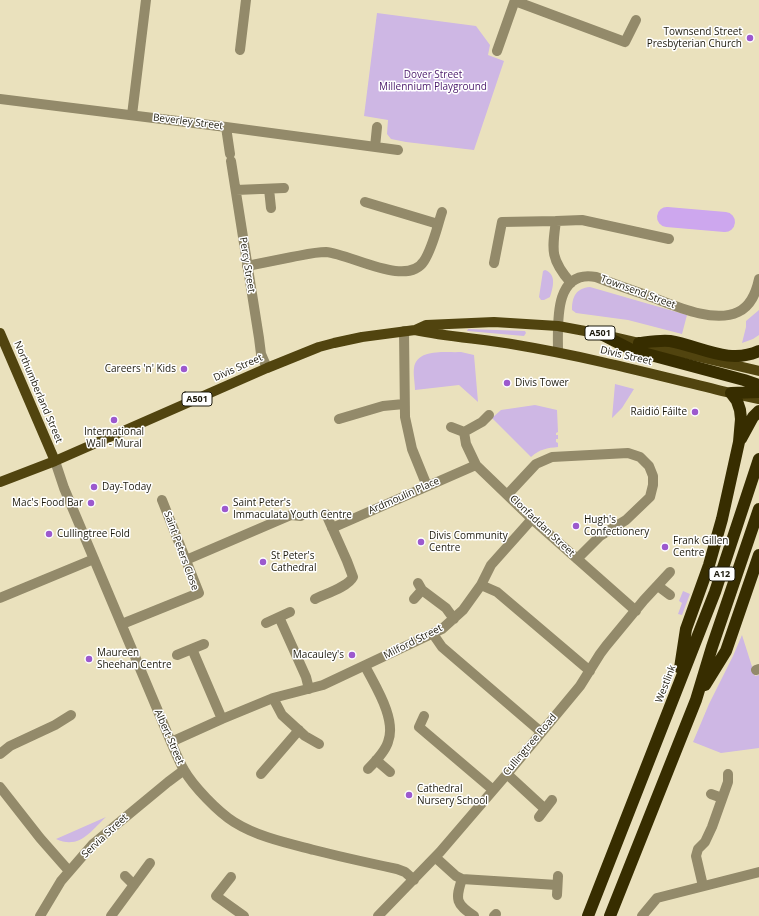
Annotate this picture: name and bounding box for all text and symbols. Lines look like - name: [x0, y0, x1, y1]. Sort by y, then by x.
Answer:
- place label: Townsend Street Presbyterian Church: [647, 26, 742, 50]
- marker: Townsend Street Presbyterian Church: [745, 33, 755, 43]
- park label: Dover Street Millennium Playground: [379, 69, 487, 92]
- street label: Beverley Street: [152, 112, 224, 132]
- street label: Percy Street: [237, 236, 257, 294]
- street label: Townsend Street: [599, 273, 677, 311]
- road number: A501: [585, 326, 615, 340]
- street label: Northumberland Street: [11, 339, 65, 445]
- street label: Divis Street: [599, 344, 653, 368]
- street label: Divis Street: [212, 352, 264, 384]
- place label: Careers 'n' Kids: [105, 363, 176, 375]
- marker: Careers 'n' Kids: [179, 364, 189, 374]
- place label: Divis Tower: [515, 377, 569, 389]
- marker: Divis Tower: [502, 378, 512, 388]
- road number: A501: [182, 392, 212, 406]
- place label: Raidió Fáilte: [631, 406, 687, 418]
- marker: Raidió Fáilte: [690, 407, 700, 417]
- marker: International Wall - Mural: [109, 415, 119, 425]
- place label: International Wall - Mural: [84, 426, 144, 450]
- street label: Ardmoulin Place: [367, 475, 441, 517]
- place label: Day-Today: [102, 481, 151, 493]
- marker: Day-Today: [89, 482, 99, 492]
- street label: Clonfaddan Street: [507, 493, 577, 559]
- place label: Mac's Food Bar: [12, 497, 83, 509]
- place label: Saint Peter's Immaculata Youth Centre: [233, 497, 352, 520]
- marker: Mac's Food Bar: [86, 498, 96, 508]
- marker: Saint Peter's Immaculata Youth Centre: [220, 504, 230, 514]
- street label: Saint Peters Close: [161, 510, 201, 592]
- place label: Hugh's Confectionery: [584, 514, 649, 538]
- marker: Hugh's Confectionery: [571, 521, 581, 531]
- place label: Cullingtree Fold: [57, 528, 130, 540]
- marker: Cullingtree Fold: [44, 529, 54, 539]
- place label: Divis Community Centre: [429, 530, 508, 554]
- place label: Frank Gillen Centre: [673, 535, 728, 558]
- marker: Divis Community Centre: [416, 537, 426, 547]
- marker: Frank Gillen Centre: [660, 542, 670, 552]
- place label: St Peter's Cathedral: [271, 550, 316, 574]
- marker: St Peter's Cathedral: [258, 557, 268, 567]
- road number: A12: [709, 567, 735, 581]
- street label: Milford Street: [382, 622, 444, 662]
- place label: Maureen Sheehan Centre: [97, 647, 172, 670]
- place label: Macauley's: [293, 649, 344, 661]
- marker: Macauley's: [347, 650, 357, 660]
- marker: Maureen Sheehan Centre: [84, 654, 94, 664]
- street label: Westlink: [653, 663, 679, 705]
- street label: Albert Street: [152, 708, 186, 766]
- street label: Cullingtree Road: [501, 712, 559, 778]
- place label: Cathedral Nursery School: [417, 783, 488, 806]
- marker: Cathedral Nursery School: [404, 790, 414, 800]
- street label: Servia Street: [79, 812, 131, 860]

